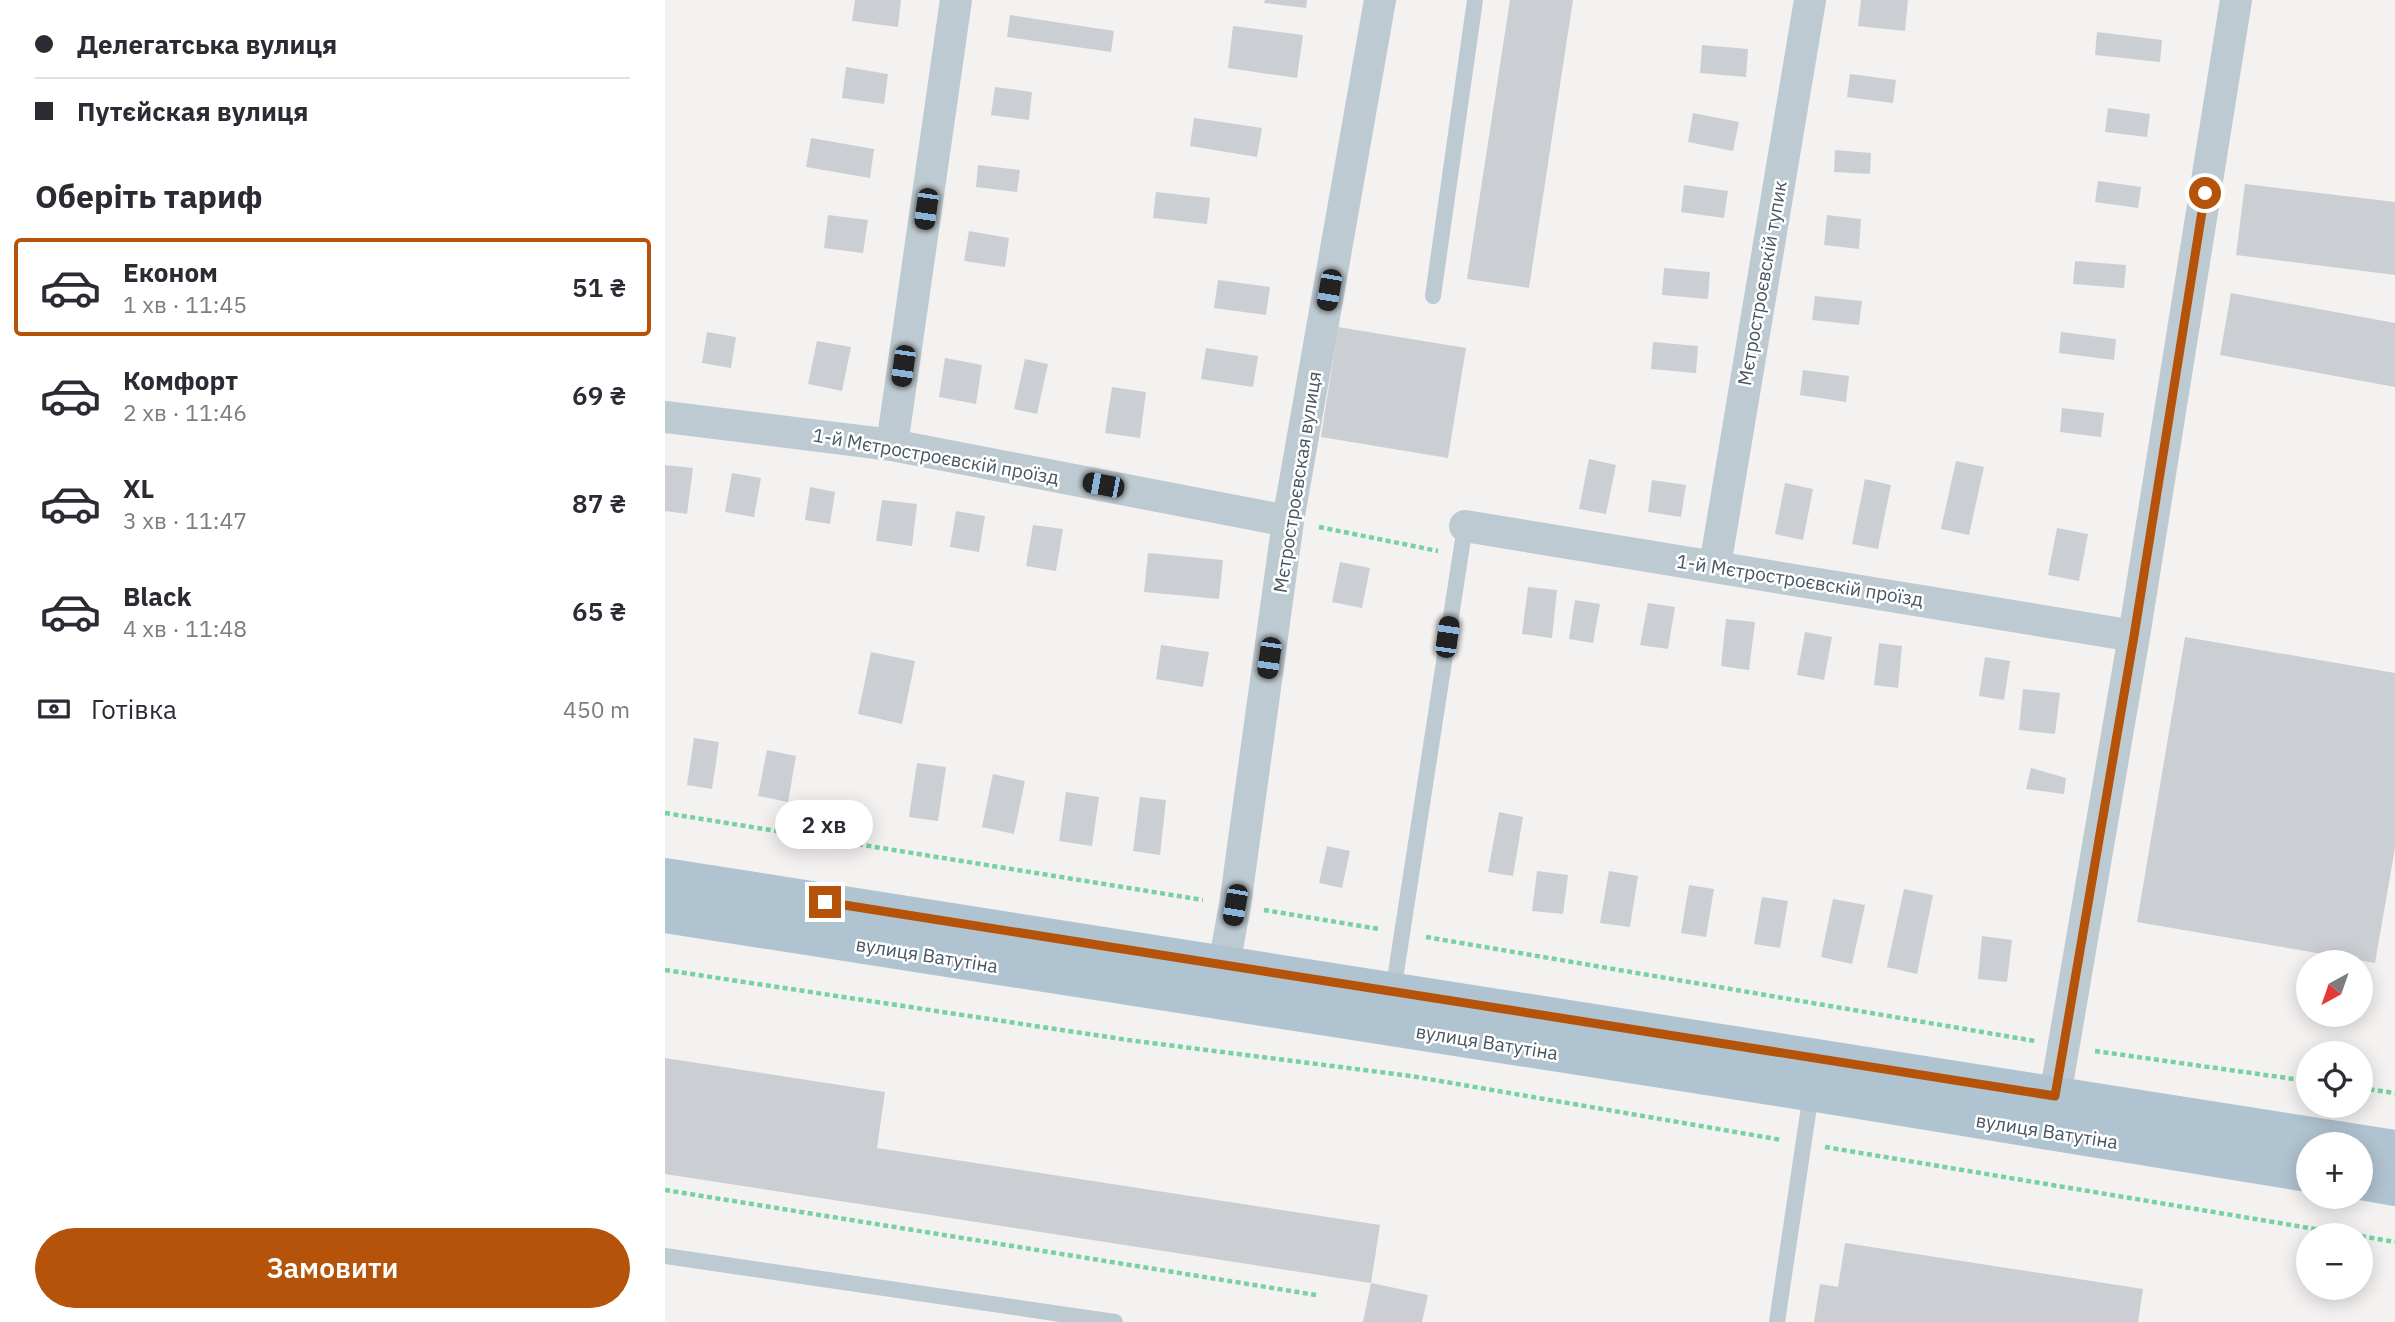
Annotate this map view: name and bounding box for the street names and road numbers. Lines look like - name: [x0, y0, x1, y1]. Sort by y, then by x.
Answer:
- street label: Мєтростроєвскій тупик: [1732, 179, 1792, 387]
- street label: Мєтростроєвская вулиця: [1268, 370, 1326, 594]
- street label: 1-й Мєтростроєвскій проїзд: [811, 423, 1061, 489]
- street label: 1-й Мєтростроєвскій проїзд: [1675, 549, 1925, 611]
- street label: вулиця Ватутіна: [854, 932, 1000, 978]
- street label: вулиця Ватутіна: [1414, 1019, 1560, 1065]
- street label: вулиця Ватутіна: [1974, 1108, 2120, 1154]

